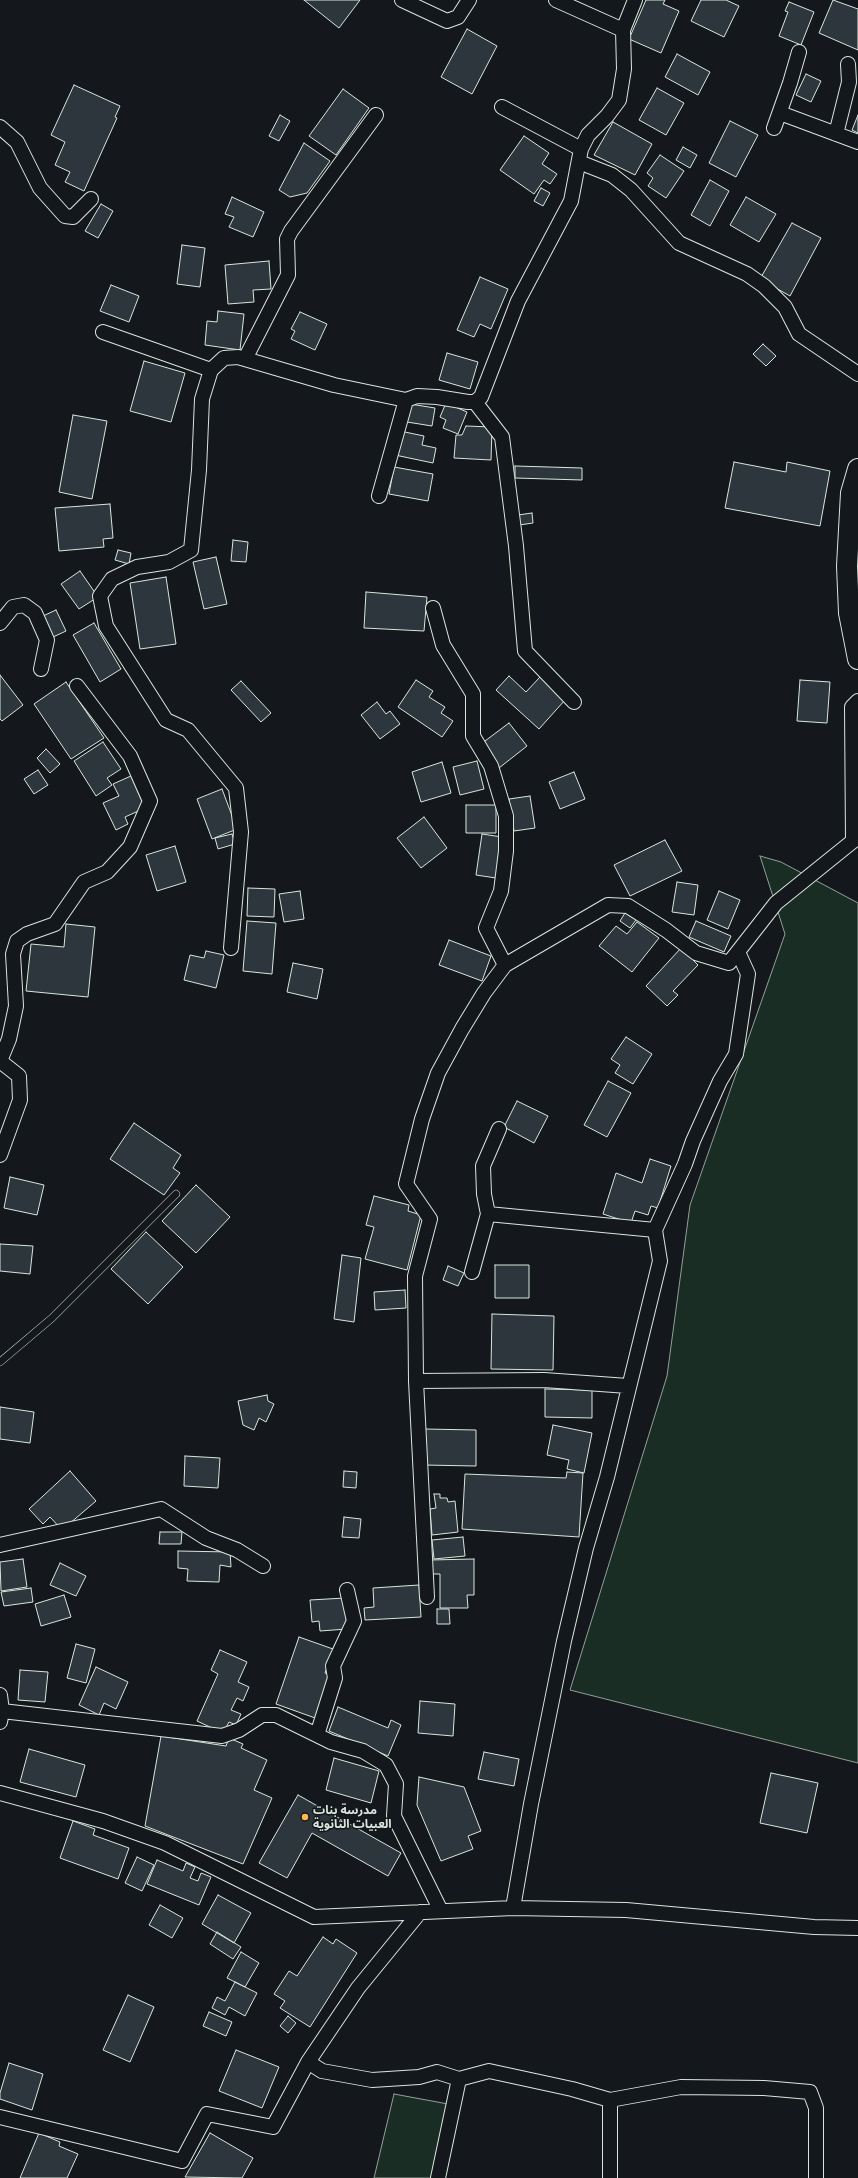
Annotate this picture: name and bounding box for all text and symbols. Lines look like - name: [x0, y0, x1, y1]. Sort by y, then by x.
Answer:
- place label: مدرسة بنات العبيات الثانوية: [313, 1803, 392, 1831]
- marker: مدرسة بنات العبيات الثانوية: [300, 1812, 310, 1822]

